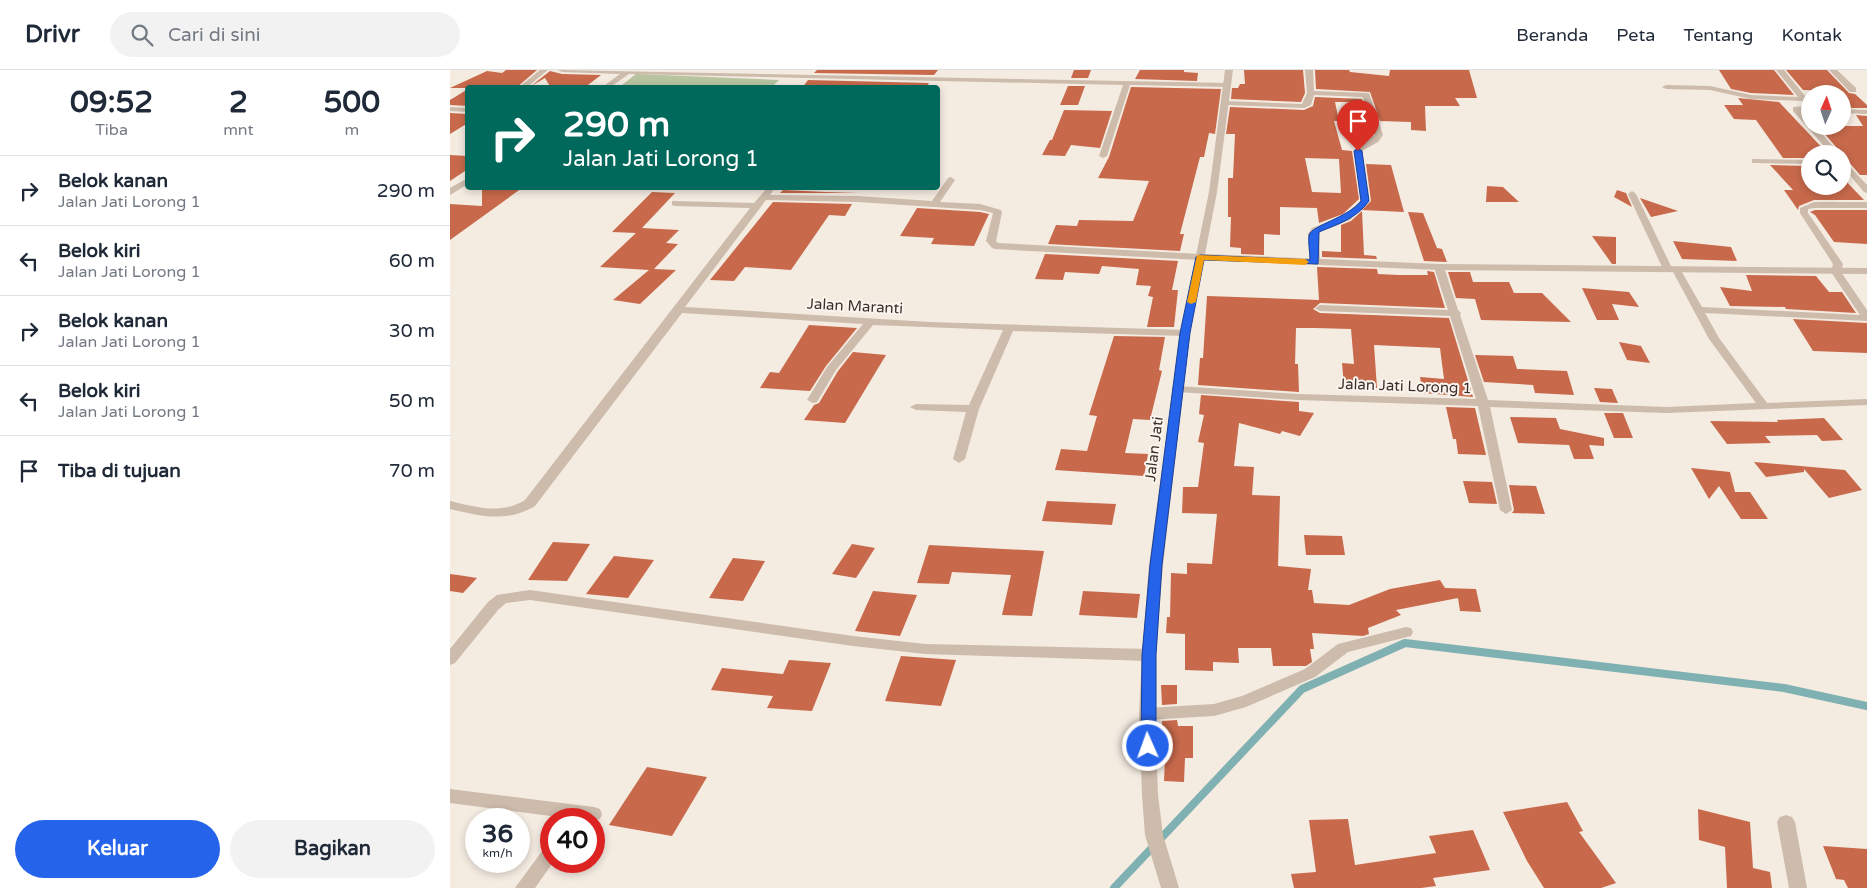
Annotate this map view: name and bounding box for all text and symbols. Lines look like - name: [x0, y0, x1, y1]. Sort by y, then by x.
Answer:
- search box: [110, 12, 460, 57]
- text: Drivr: [25, 20, 80, 49]
- icon: search: [128, 21, 156, 49]
- text: Cari di sini: [168, 24, 261, 46]
- text: Beranda: [1516, 24, 1588, 46]
- text: Peta: [1616, 24, 1655, 46]
- text: Tentang: [1683, 24, 1753, 46]
- text: Kontak: [1781, 24, 1842, 46]
- text: 09:52: [70, 84, 153, 121]
- text: 2: [229, 84, 248, 121]
- text: 500: [323, 84, 380, 121]
- north arrow: [1801, 85, 1851, 135]
- map controls: [1801, 85, 1851, 195]
- pin: [1337, 100, 1379, 151]
- text: 290 m: [563, 104, 670, 146]
- icon: right: [480, 105, 545, 170]
- icon: arrive: [1344, 107, 1372, 135]
- text: Tiba: [95, 120, 128, 140]
- text: mnt: [223, 120, 254, 140]
- text: m: [344, 120, 359, 140]
- button: search: [1801, 145, 1851, 195]
- text: Jalan Jati Lorong 1: [563, 146, 759, 172]
- text: Belok kanan: [58, 170, 168, 192]
- icon: right: [15, 177, 43, 205]
- text: 290 m: [377, 180, 435, 202]
- text: Jalan Jati Lorong 1: [58, 192, 200, 212]
- text: Belok kiri: [58, 240, 141, 262]
- icon: left: [15, 247, 43, 275]
- text: 60 m: [389, 250, 435, 272]
- text: Jalan Jati Lorong 1: [58, 262, 200, 282]
- street label: Jalan Maranti: [807, 294, 903, 318]
- text: Belok kanan: [58, 310, 168, 332]
- icon: right: [15, 317, 43, 345]
- text: 30 m: [389, 320, 435, 342]
- text: Jalan Jati Lorong 1: [58, 332, 200, 352]
- street label: Jalan Jati Lorong 1: [1338, 375, 1472, 397]
- text: Belok kiri: [58, 380, 141, 402]
- icon: left: [15, 387, 43, 415]
- text: 50 m: [389, 390, 435, 412]
- text: Jalan Jati Lorong 1: [58, 402, 200, 422]
- street label: Jalan Jati: [1141, 415, 1167, 483]
- icon: arrive: [15, 457, 43, 485]
- text: Tiba di tujuan: [58, 460, 181, 482]
- text: 70 m: [389, 460, 435, 482]
- position arrow: [1121, 719, 1173, 771]
- speed limit sign: 40: [540, 808, 605, 873]
- text: 36: [482, 819, 513, 849]
- button: Keluar: [15, 820, 220, 878]
- button: Bagikan: [230, 820, 435, 878]
- text: km/h: [482, 846, 513, 860]

